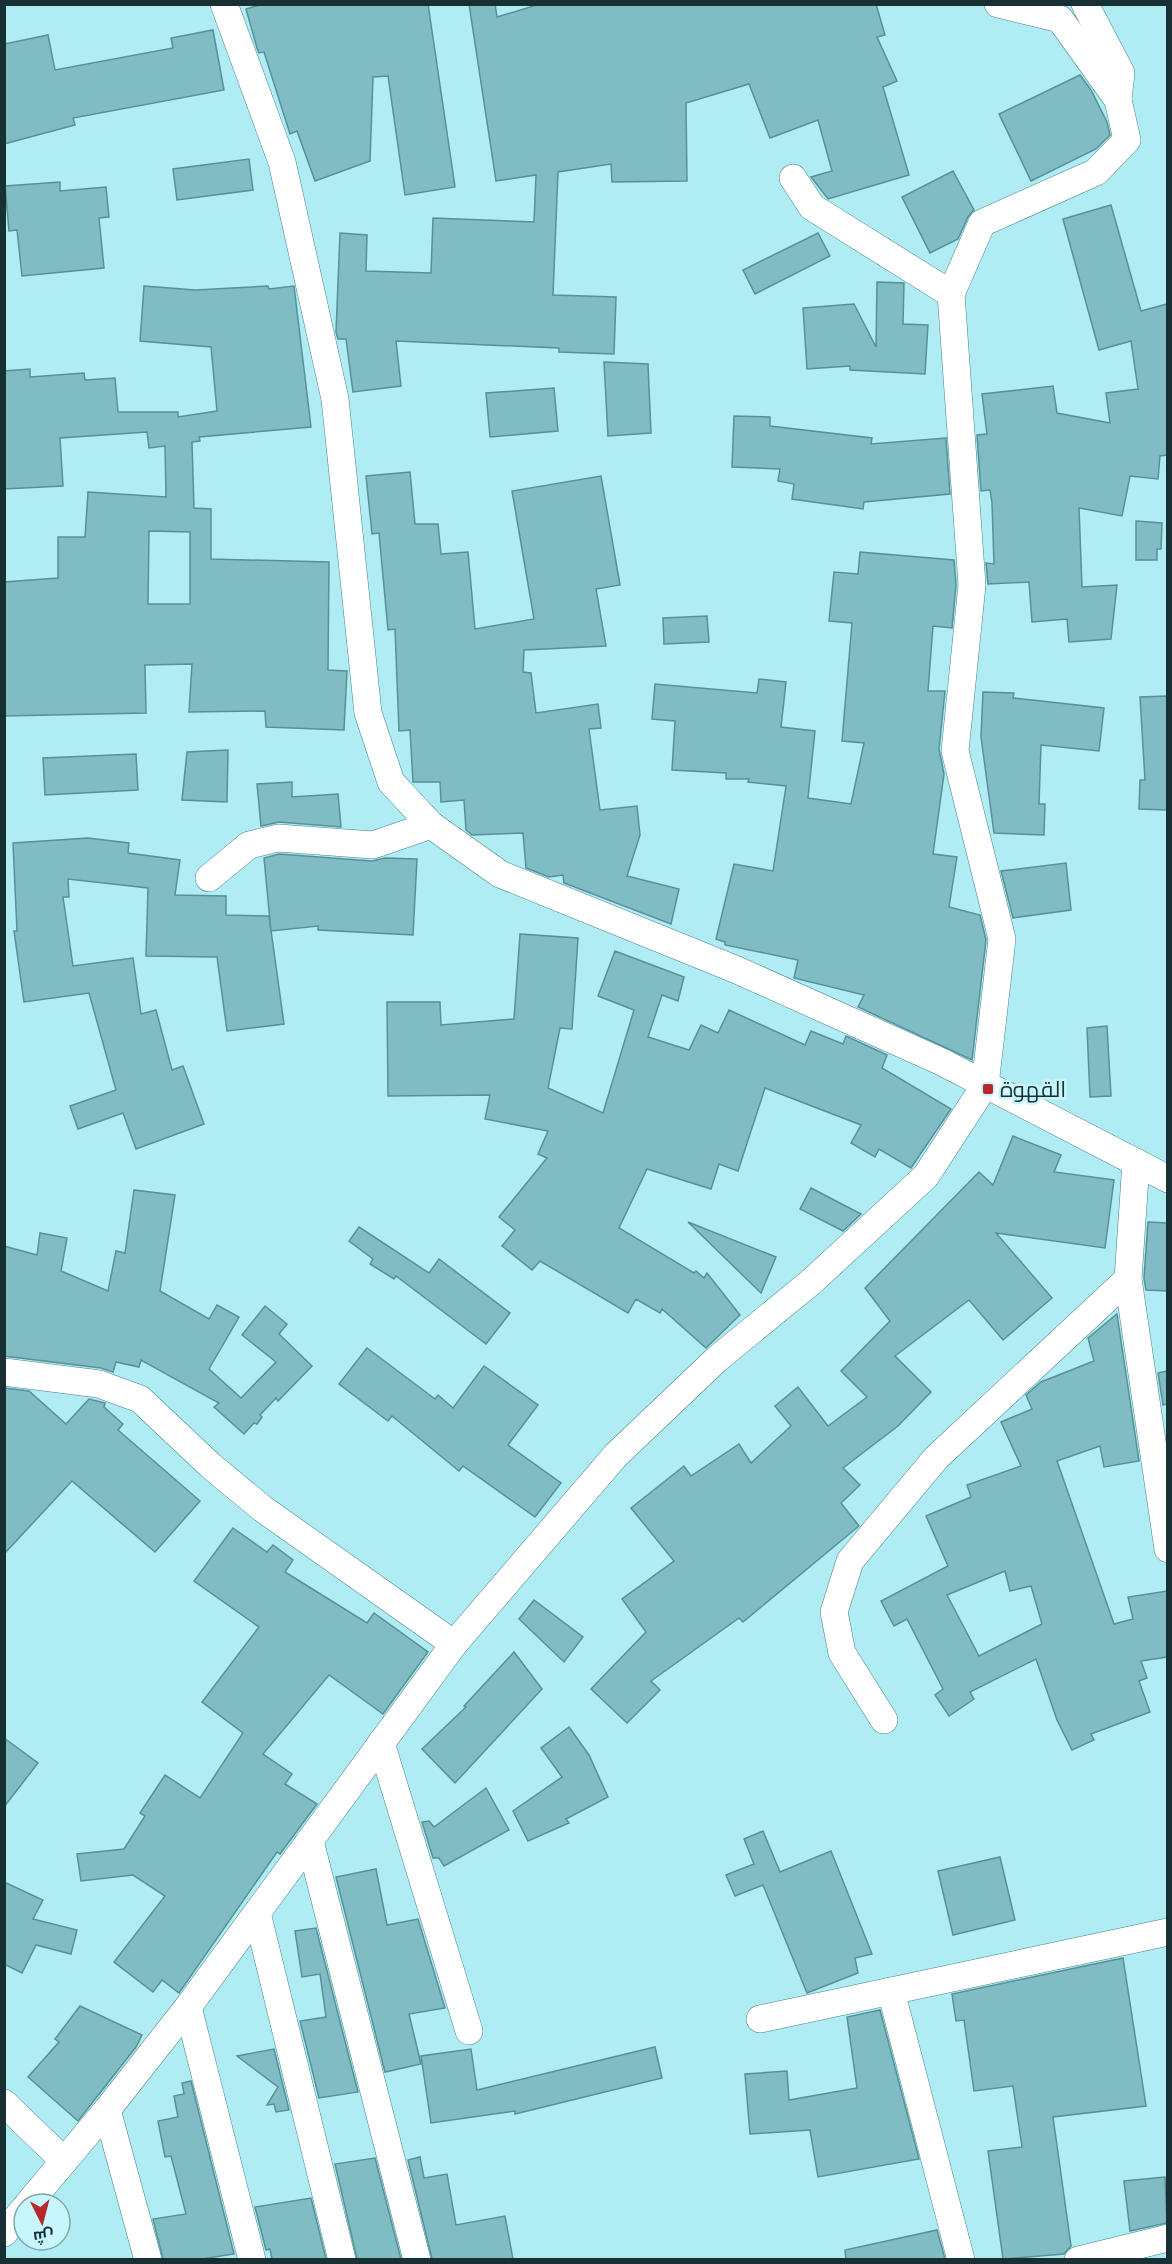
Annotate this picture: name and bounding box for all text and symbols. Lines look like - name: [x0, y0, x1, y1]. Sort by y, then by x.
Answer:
- place label: القهوة: [1000, 1075, 1066, 1103]
- marker: القهوة: [981, 1082, 995, 1096]
- north arrow: [12, 2192, 72, 2252]
- text: ش: [32, 2225, 55, 2248]

